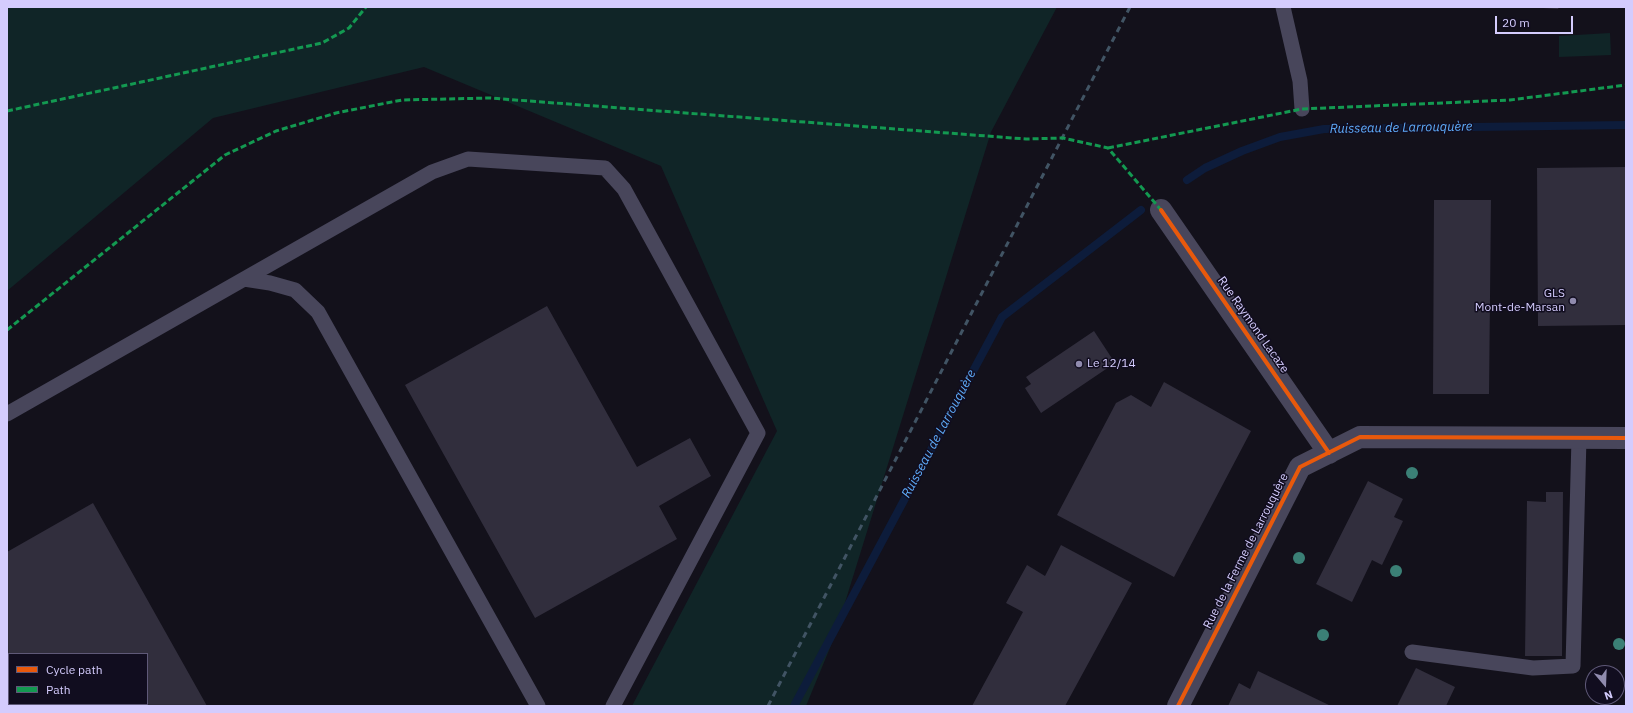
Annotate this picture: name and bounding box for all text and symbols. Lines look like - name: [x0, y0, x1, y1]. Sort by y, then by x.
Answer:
- scale bar: [1497, 8, 1575, 34]
- text: 20 m: [1502, 15, 1530, 30]
- water label: Ruisseau de Larrouquère: [1329, 119, 1473, 137]
- street label: Rue Raymond Lacaze: [1214, 274, 1292, 376]
- place label: GLS Mont-de-Marsan: [1475, 287, 1565, 315]
- marker: GLS Mont-de-Marsan: [1568, 296, 1578, 306]
- place label: Le 12/14: [1087, 357, 1136, 371]
- marker: Le 12/14: [1074, 359, 1084, 369]
- water label: Ruisseau de Larrouquère: [899, 367, 979, 501]
- street label: Rue de la Ferme de Larrouquère: [1200, 471, 1292, 631]
- legend: [8, 653, 148, 705]
- text: Cycle path: [46, 662, 103, 677]
- north arrow: [1585, 665, 1625, 705]
- text: Path: [46, 682, 71, 697]
- text: N: [1603, 687, 1615, 703]

